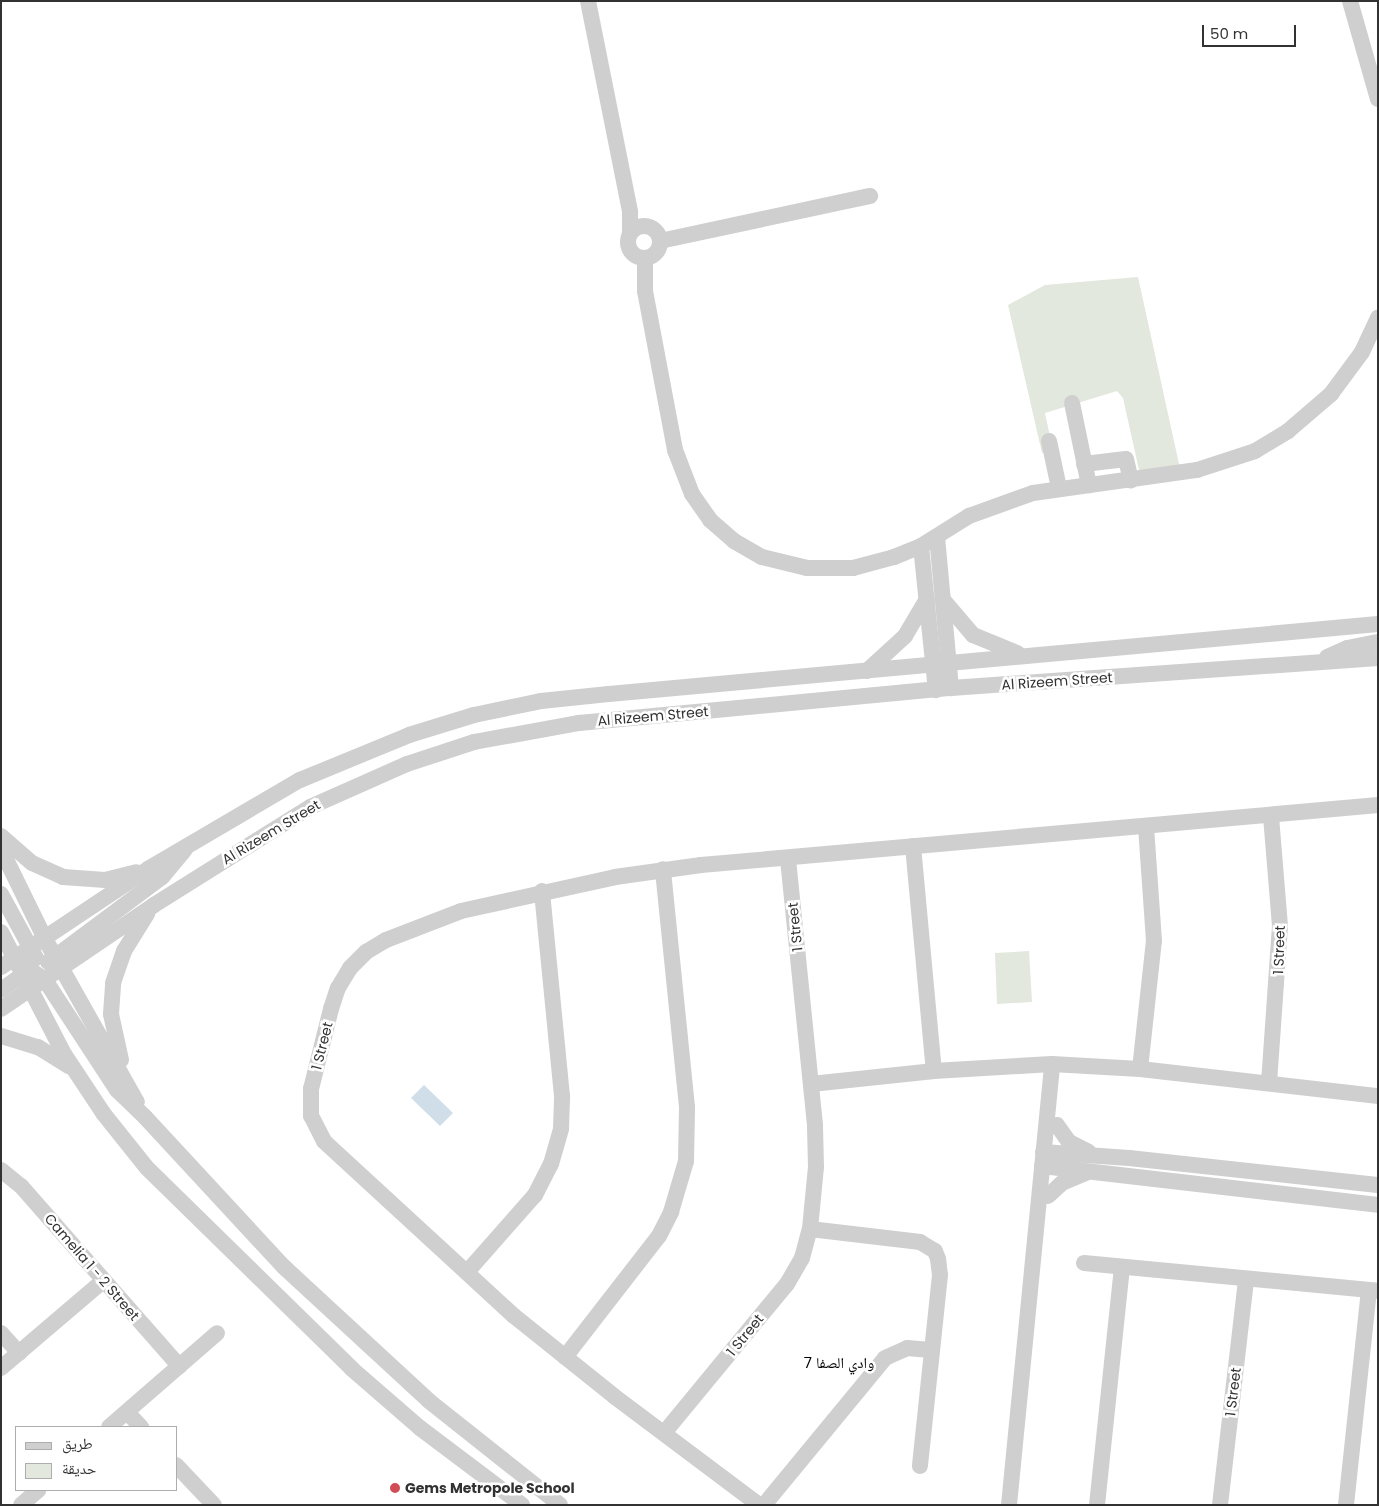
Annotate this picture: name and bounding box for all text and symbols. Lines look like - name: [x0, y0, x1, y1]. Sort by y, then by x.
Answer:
- scale bar: [1204, 15, 1298, 47]
- text: 50 m: [1210, 23, 1248, 44]
- street label: Al Rizeem Street: [1001, 669, 1113, 693]
- street label: Al Rizeem Street: [597, 703, 709, 729]
- street label: Al Rizeem Street: [219, 796, 323, 868]
- street label: 1 Street: [784, 902, 806, 952]
- street label: 1 Street: [1270, 925, 1288, 975]
- street label: 1 Street: [308, 1020, 336, 1072]
- street label: Camelia 1 - 2 Street: [41, 1210, 143, 1324]
- street label: 1 Street: [723, 1311, 767, 1359]
- district label: وادي الصفا 7: [804, 1354, 874, 1372]
- street label: 1 Street: [1222, 1367, 1244, 1417]
- legend: [15, 1426, 178, 1491]
- text: طريق: [62, 1433, 93, 1454]
- text: حديقة: [62, 1458, 96, 1479]
- place label: Gems Metropole School: [405, 1480, 575, 1496]
- marker: Gems Metropole School: [389, 1482, 401, 1494]

